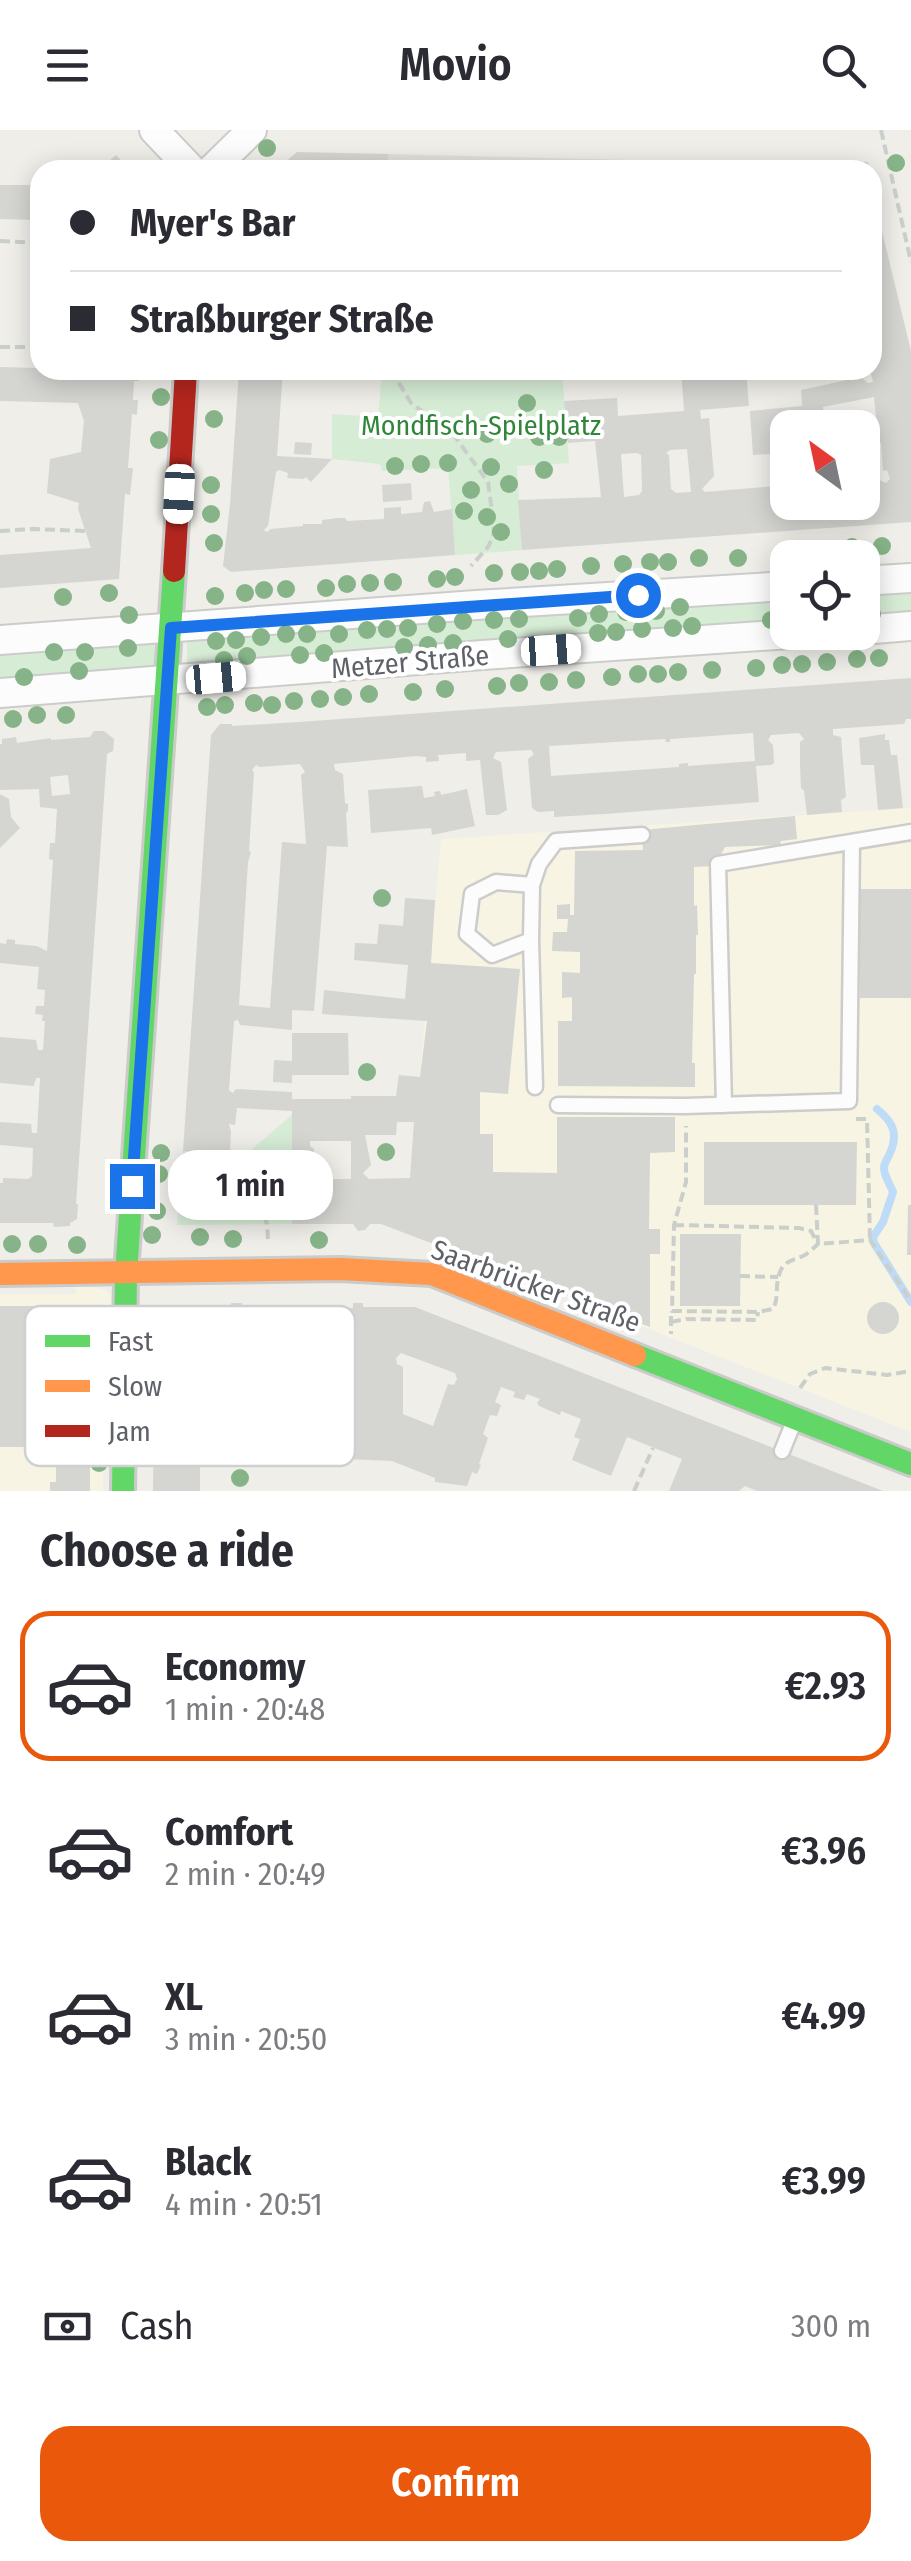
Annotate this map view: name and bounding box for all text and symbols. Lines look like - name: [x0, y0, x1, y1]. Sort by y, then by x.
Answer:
- icon: menu: [40, 38, 95, 93]
- text: Movio: [399, 38, 512, 92]
- icon: search: [816, 38, 871, 93]
- text: Myer's Bar: [130, 200, 295, 246]
- text: Straßburger Straße: [130, 296, 434, 342]
- park label: Mondfisch-Spielplatz: [361, 409, 601, 442]
- north arrow: [770, 410, 880, 520]
- map controls: [770, 410, 880, 650]
- car: [162, 463, 196, 525]
- button: locate: [770, 540, 880, 650]
- route start: [616, 573, 661, 618]
- car: [520, 633, 582, 667]
- street label: Metzer Straße: [330, 639, 490, 685]
- car: [185, 660, 247, 696]
- callout: 1 min: [167, 1151, 332, 1221]
- route end: [110, 1164, 155, 1209]
- text: 1 min: [216, 1166, 285, 1204]
- street label: Saarbrücker Straße: [427, 1233, 645, 1339]
- legend: [25, 1306, 355, 1466]
- text: Fast: [108, 1325, 154, 1358]
- text: Slow: [108, 1370, 162, 1403]
- text: Jam: [108, 1415, 151, 1448]
- text: Choose a ride: [40, 1524, 294, 1578]
- icon: car: [45, 1641, 135, 1731]
- text: Economy: [165, 1644, 305, 1690]
- text: €2.93: [785, 1663, 866, 1709]
- text: 1 min · 20:48: [165, 1690, 325, 1728]
- icon: car: [45, 1806, 135, 1896]
- text: Comfort: [165, 1809, 293, 1855]
- text: €3.96: [781, 1828, 866, 1874]
- text: 2 min · 20:49: [165, 1855, 326, 1893]
- icon: car: [45, 1971, 135, 2061]
- text: XL: [165, 1974, 203, 2020]
- text: €4.99: [781, 1993, 866, 2039]
- text: 3 min · 20:50: [165, 2020, 327, 2058]
- icon: car: [45, 2136, 135, 2226]
- text: Black: [165, 2139, 251, 2185]
- text: €3.99: [782, 2158, 866, 2204]
- text: 4 min · 20:51: [165, 2185, 323, 2223]
- icon: cash: [40, 2299, 95, 2354]
- text: Cash: [120, 2303, 194, 2349]
- text: 300 m: [791, 2307, 871, 2345]
- button: Confirm: [40, 2426, 871, 2541]

